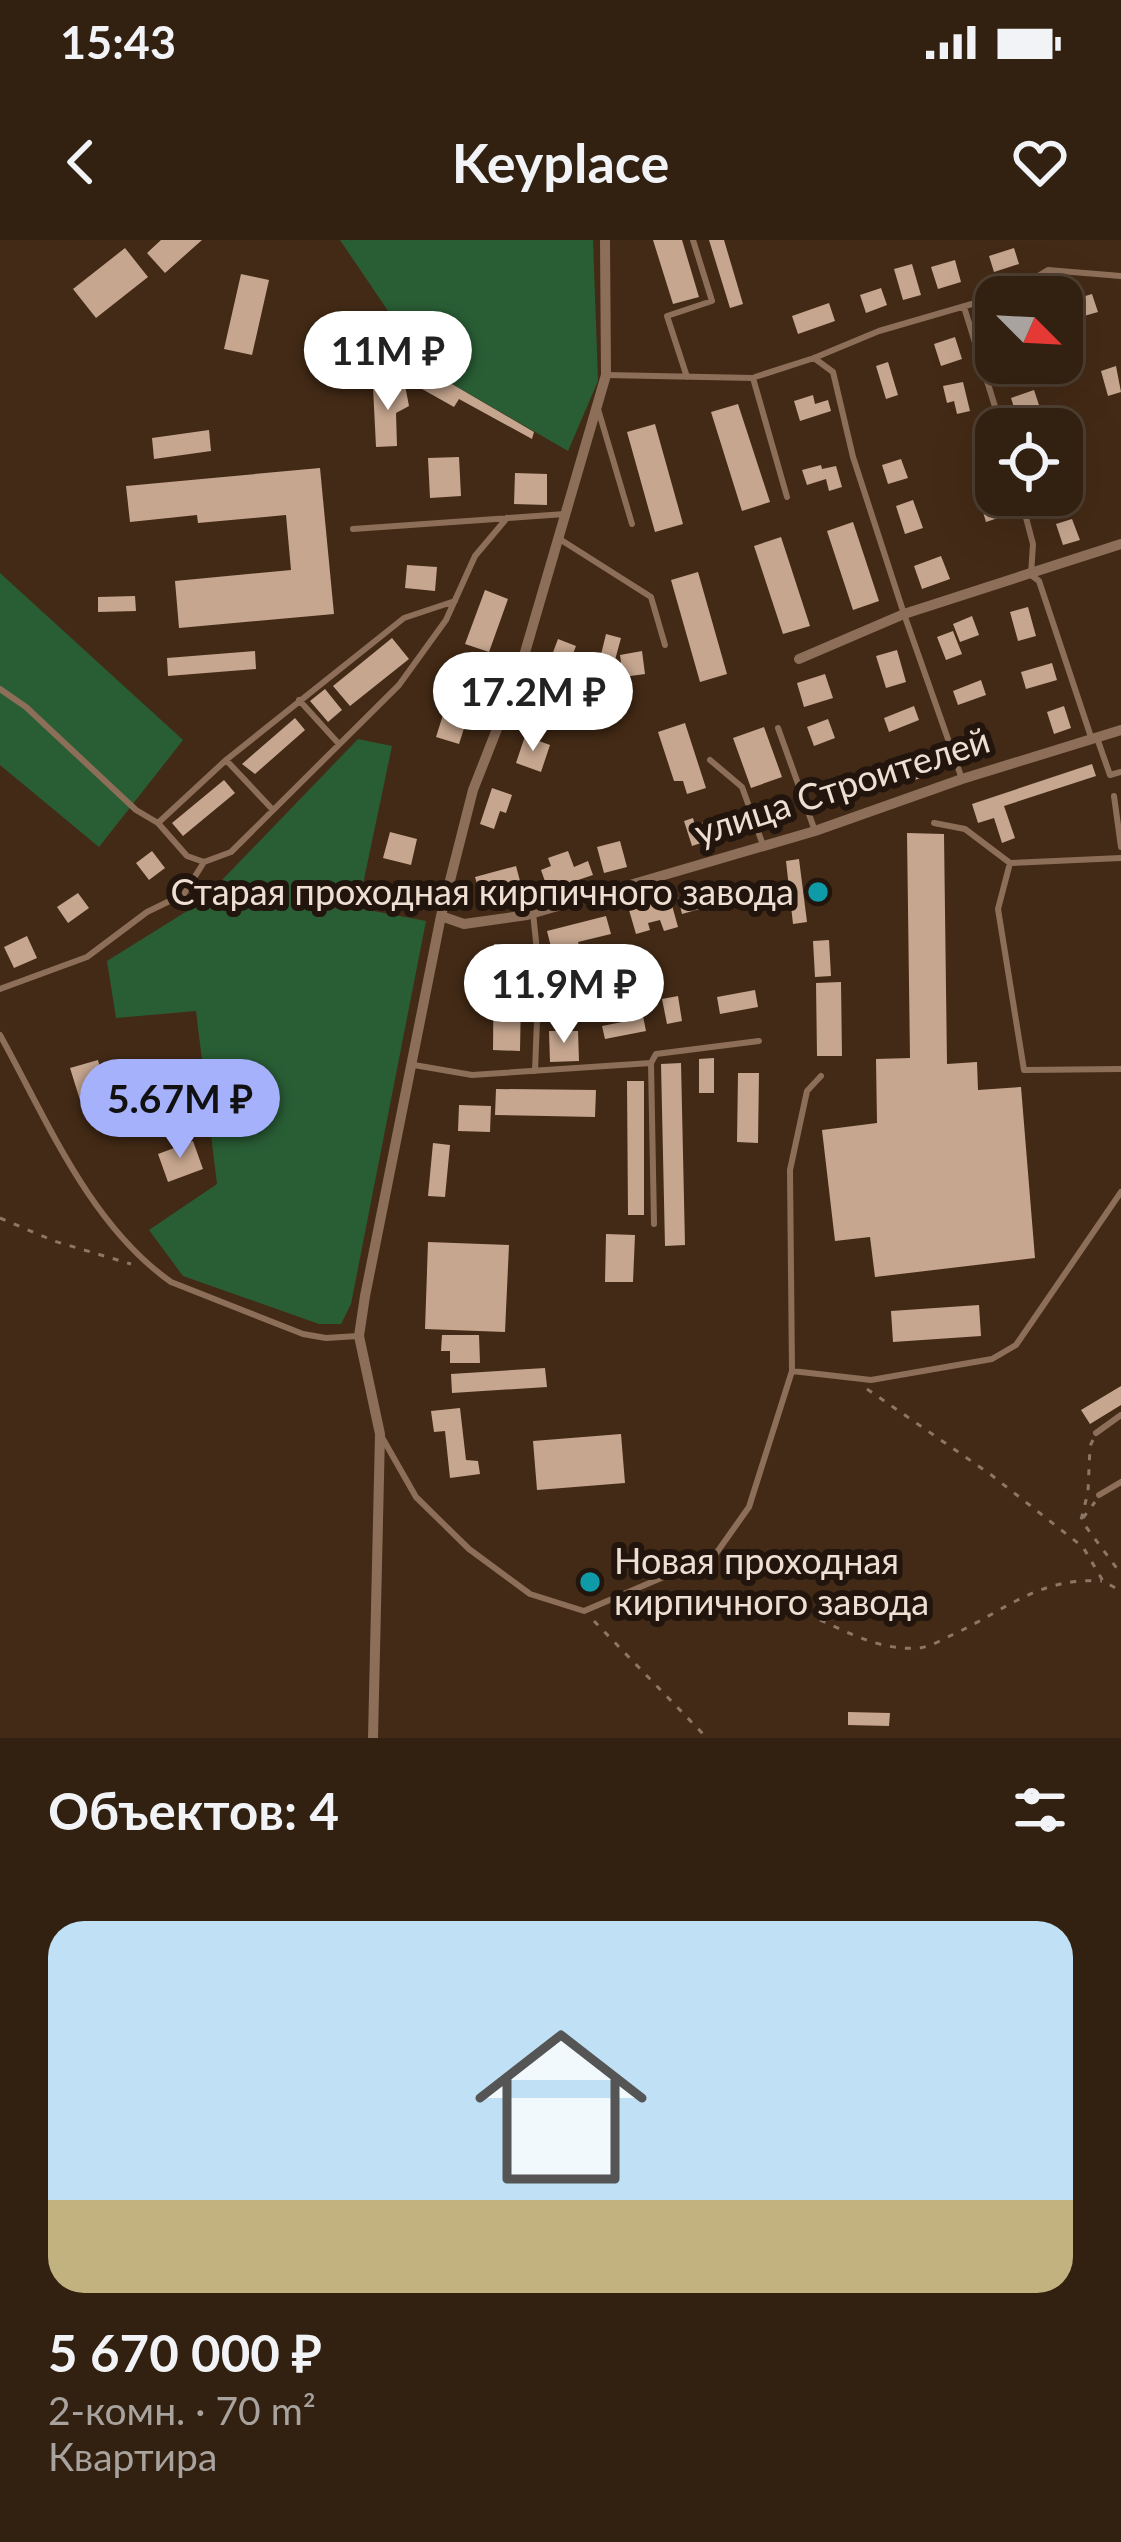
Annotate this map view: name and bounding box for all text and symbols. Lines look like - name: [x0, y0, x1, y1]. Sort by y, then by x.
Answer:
- text: 15:43: [60, 15, 176, 69]
- icon: back: [48, 129, 114, 195]
- icon: heart: [1007, 129, 1073, 195]
- text: Keyplace: [452, 130, 669, 195]
- north arrow: [975, 276, 1083, 384]
- map controls: [975, 276, 1083, 516]
- pin: 11M ₽: [304, 311, 472, 413]
- text: 11M ₽: [331, 327, 445, 373]
- button: locate: [975, 408, 1083, 516]
- pin: 17.2M ₽: [422, 652, 644, 754]
- text: 17.2M ₽: [460, 668, 606, 714]
- street label: улица Строителей: [689, 717, 995, 853]
- place label: Старая проходная кирпичного завода: [170, 869, 794, 913]
- marker: Старая проходная кирпичного завода: [805, 879, 831, 905]
- pin: 11.9M ₽: [453, 944, 675, 1046]
- text: 11.9M ₽: [491, 960, 637, 1006]
- pin: 5.67M ₽: [69, 1059, 291, 1161]
- text: 5.67M ₽: [107, 1075, 253, 1121]
- place label: Новая проходная кирпичного завода: [614, 1538, 929, 1623]
- marker: Новая проходная кирпичного завода: [577, 1569, 603, 1595]
- icon: filters: [1007, 1777, 1073, 1843]
- text: Объектов: 4: [48, 1780, 339, 1841]
- icon: home: [453, 1999, 669, 2215]
- text: 5 670 000 ₽: [48, 2322, 322, 2383]
- text: 2-комн. · 70 m²: [48, 2387, 316, 2433]
- text: Квартира: [48, 2433, 217, 2479]

